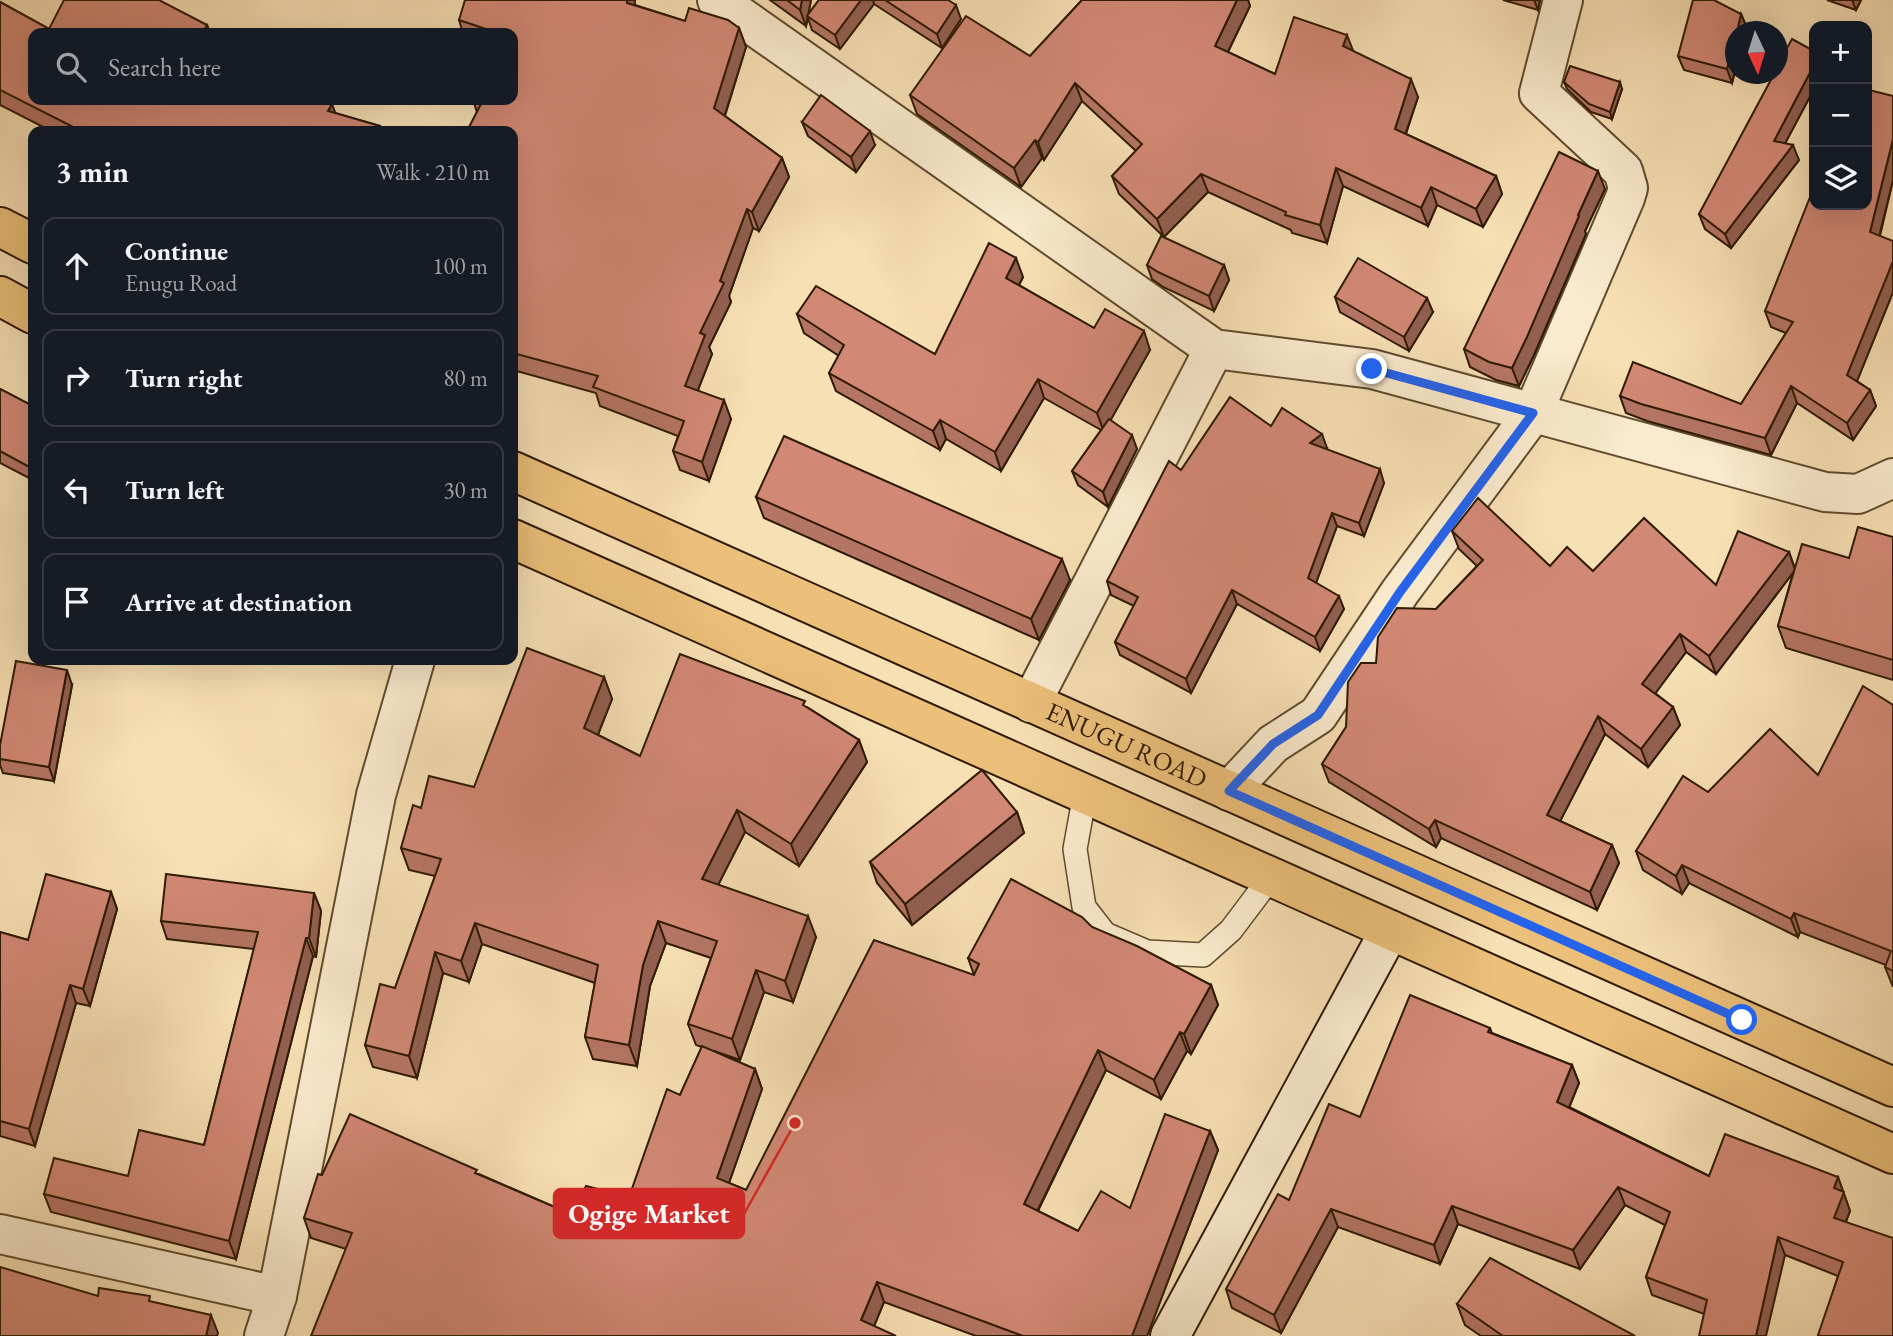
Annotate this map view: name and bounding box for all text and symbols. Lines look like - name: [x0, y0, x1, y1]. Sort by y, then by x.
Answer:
- north arrow: [1725, 21, 1788, 84]
- map controls: [1809, 21, 1872, 210]
- button: +: [1809, 21, 1872, 84]
- search box: [28, 28, 518, 105]
- icon: search: [52, 48, 90, 86]
- text: Search here: [108, 50, 221, 84]
- button: −: [1809, 84, 1872, 147]
- button: layers: [1809, 147, 1872, 210]
- text: 3 min: [56, 152, 129, 191]
- text: Walk · 210 m: [376, 157, 490, 187]
- text: Continue: [125, 234, 228, 268]
- icon: ahead: [58, 247, 96, 285]
- text: 100 m: [432, 251, 488, 281]
- text: Enugu Road: [125, 268, 237, 298]
- route end: [1356, 353, 1387, 384]
- icon: right: [58, 359, 96, 397]
- text: Turn right: [125, 361, 243, 395]
- text: 80 m: [443, 363, 488, 393]
- icon: left: [58, 471, 96, 509]
- text: Turn left: [125, 473, 224, 507]
- text: 30 m: [443, 475, 488, 505]
- icon: arrive: [58, 583, 96, 621]
- text: Arrive at destination: [125, 585, 352, 619]
- street label: ENUGU ROAD: [1041, 694, 1213, 796]
- route start: [1726, 1004, 1757, 1035]
- callout: Ogige Market: [554, 1189, 744, 1238]
- text: Ogige Market: [568, 1195, 730, 1231]

